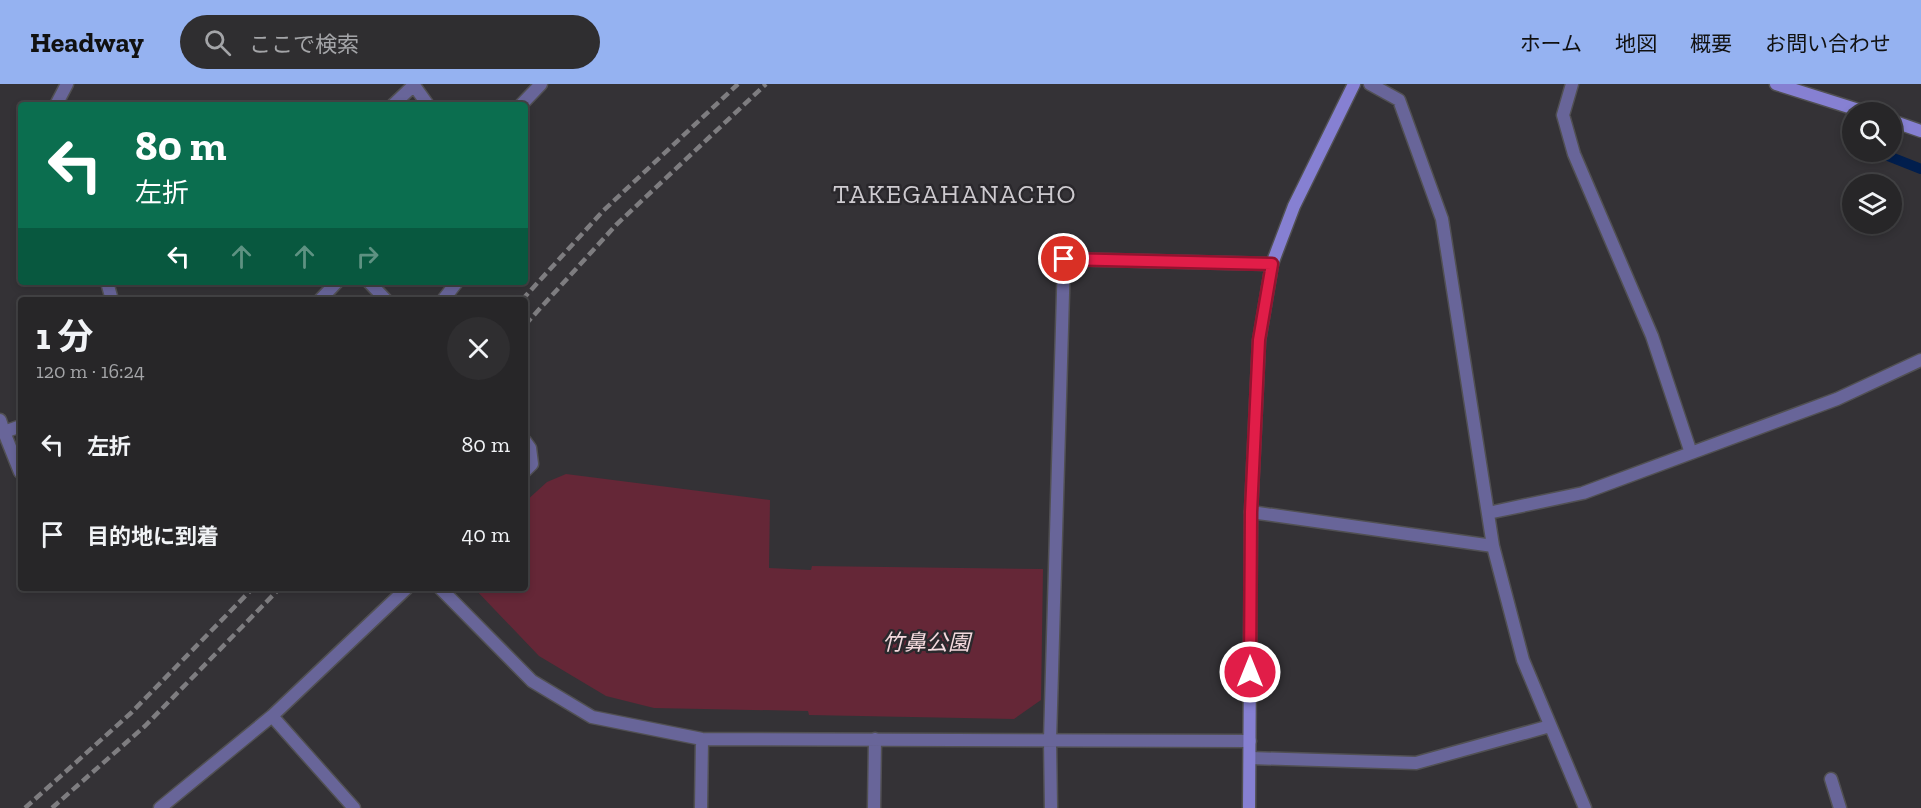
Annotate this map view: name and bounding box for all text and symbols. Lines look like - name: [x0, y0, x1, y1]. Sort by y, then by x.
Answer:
- search box: [180, 15, 600, 69]
- text: Headway: [30, 26, 144, 59]
- icon: search: [201, 26, 234, 59]
- text: ここで検索: [249, 31, 359, 58]
- text: ホーム: [1520, 31, 1582, 56]
- text: 地図: [1615, 31, 1657, 56]
- text: 概要: [1690, 31, 1732, 56]
- text: お問い合わせ: [1765, 31, 1891, 56]
- map controls: [1842, 102, 1902, 234]
- button: search: [1842, 102, 1902, 162]
- text: 80 m: [135, 120, 226, 171]
- icon: left: [36, 126, 114, 204]
- button: layers: [1842, 174, 1902, 234]
- text: 左折: [135, 177, 189, 209]
- district label: TAKEGAHANACHO: [833, 178, 1077, 210]
- pin: [1038, 233, 1089, 284]
- icon: left: [162, 240, 195, 273]
- icon: ahead: [225, 240, 258, 273]
- icon: ahead: [288, 240, 321, 273]
- icon: right: [351, 240, 384, 273]
- icon: arrive: [1047, 242, 1080, 275]
- text: 1 分: [36, 315, 93, 358]
- button: close: [447, 317, 510, 380]
- text: 120 m · 16:24: [36, 359, 145, 383]
- icon: left: [36, 428, 69, 461]
- text: 80 m: [462, 431, 510, 458]
- text: 左折: [87, 433, 131, 460]
- icon: arrive: [36, 518, 69, 551]
- text: 40 m: [461, 521, 510, 548]
- text: 目的地に到着: [87, 523, 219, 550]
- park label: 竹鼻公園: [882, 629, 973, 656]
- position arrow: [1218, 640, 1282, 704]

